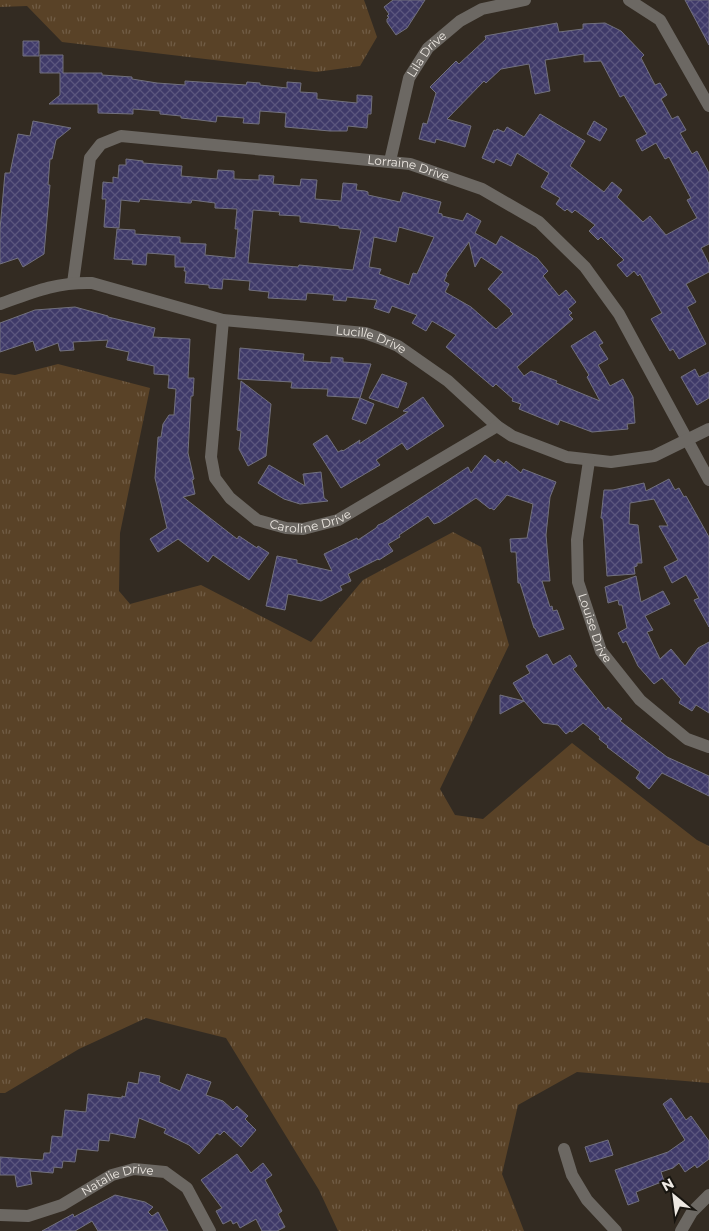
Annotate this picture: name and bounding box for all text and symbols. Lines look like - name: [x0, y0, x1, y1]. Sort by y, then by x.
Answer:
- street label: Lila Drive: [403, 28, 449, 80]
- street label: Lorraine Drive: [367, 152, 451, 184]
- street label: Lucille Drive: [335, 322, 409, 357]
- street label: Caroline Drive: [268, 506, 354, 536]
- street label: Louise Drive: [575, 591, 615, 666]
- street label: Natalie Drive: [78, 1161, 154, 1199]
- north arrow: [649, 1171, 699, 1221]
- text: N: [658, 1174, 677, 1195]

